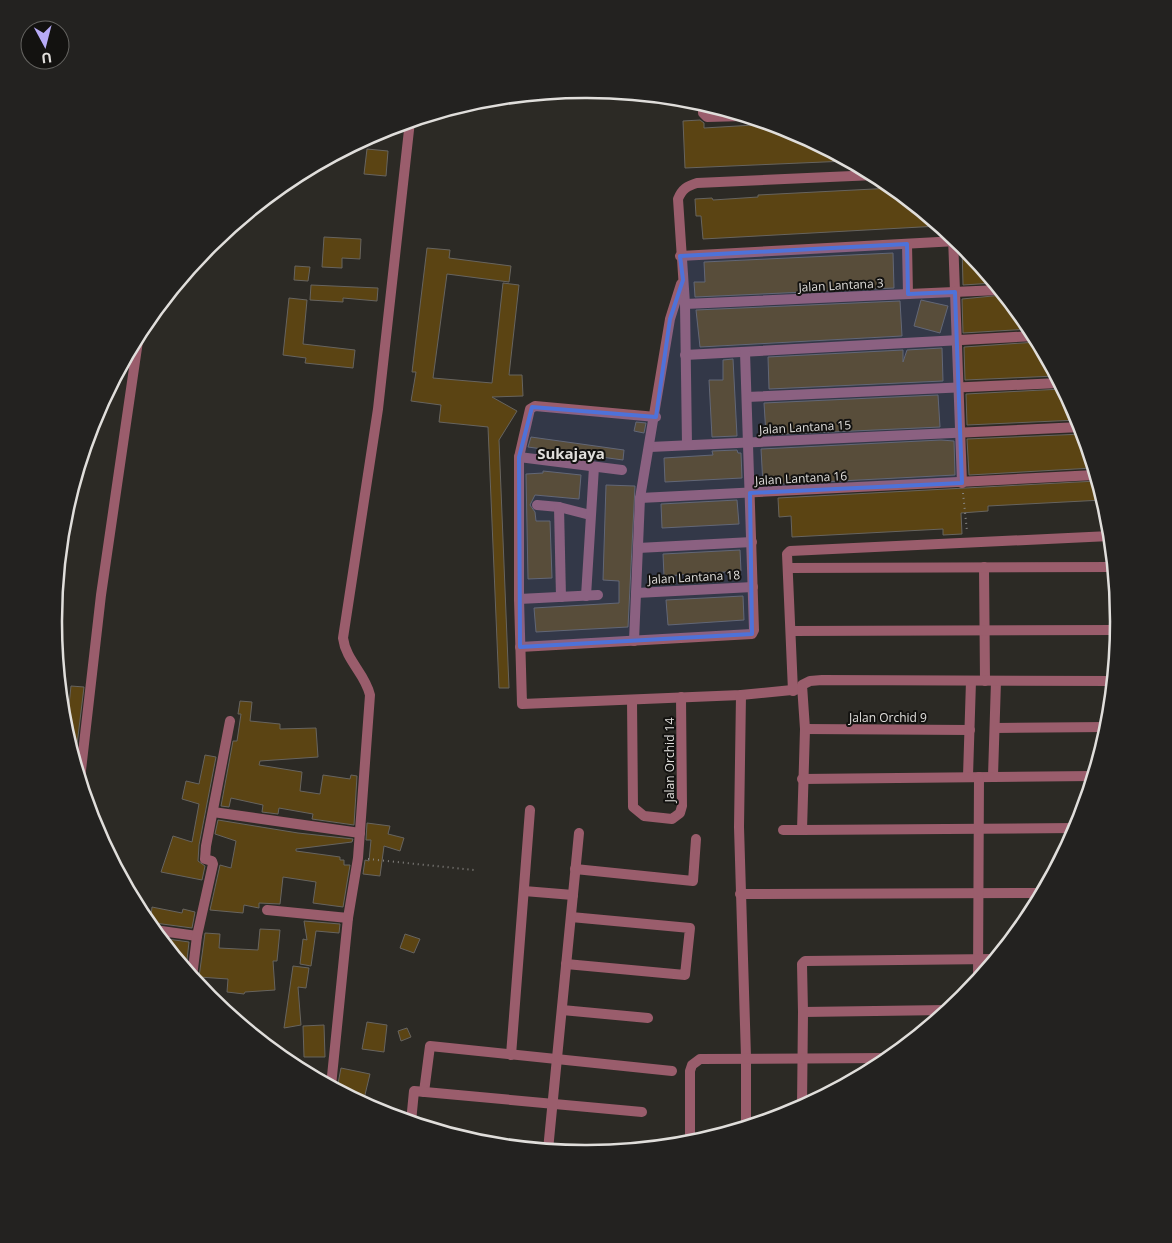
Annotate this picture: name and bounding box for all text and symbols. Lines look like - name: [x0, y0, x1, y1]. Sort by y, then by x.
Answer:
- north arrow: [20, 20, 70, 70]
- text: U: [40, 48, 53, 68]
- street label: Jalan Lantana 3: [797, 274, 884, 296]
- street label: Jalan Lantana 15: [758, 416, 852, 438]
- district label: Sukajaya: [537, 443, 605, 463]
- street label: Jalan Lantana 16: [754, 467, 848, 489]
- street label: Jalan Lantana 18: [647, 566, 741, 588]
- street label: Jalan Orchid 9: [848, 709, 927, 726]
- street label: Jalan Orchid 14: [661, 718, 678, 803]

